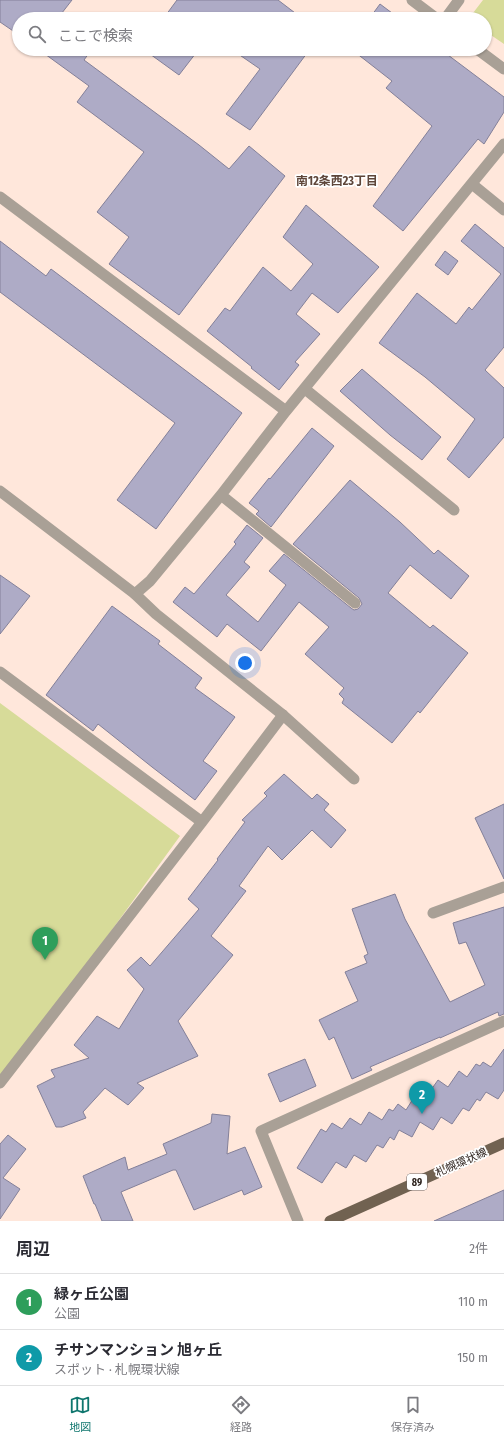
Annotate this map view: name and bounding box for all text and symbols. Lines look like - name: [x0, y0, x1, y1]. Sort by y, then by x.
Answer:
- search box: [12, 12, 492, 56]
- icon: search: [26, 23, 48, 45]
- text: ここで検索: [58, 27, 133, 45]
- district label: 南12条西23丁目: [296, 174, 378, 188]
- your location: [235, 653, 255, 673]
- pin: 1: [32, 927, 58, 960]
- pin: 2: [409, 1081, 435, 1114]
- street label: 札幌環状線: [433, 1145, 489, 1180]
- road number: 89: [407, 1174, 427, 1190]
- text: 周辺: [16, 1239, 50, 1260]
- text: 2件: [469, 1241, 488, 1256]
- text: 緑ヶ丘公園: [54, 1285, 129, 1303]
- text: 1: [26, 1294, 32, 1309]
- text: 110 m: [458, 1294, 488, 1309]
- text: 公園: [54, 1306, 80, 1321]
- text: チサンマンション 旭ヶ丘: [54, 1341, 222, 1359]
- text: 2: [26, 1350, 32, 1365]
- text: 150 m: [457, 1350, 488, 1365]
- text: スポット · 札幌環状線: [54, 1362, 180, 1377]
- tab: 地図: [69, 1394, 91, 1434]
- tab: 経路: [230, 1394, 252, 1434]
- tab: 保存済み: [391, 1394, 435, 1434]

